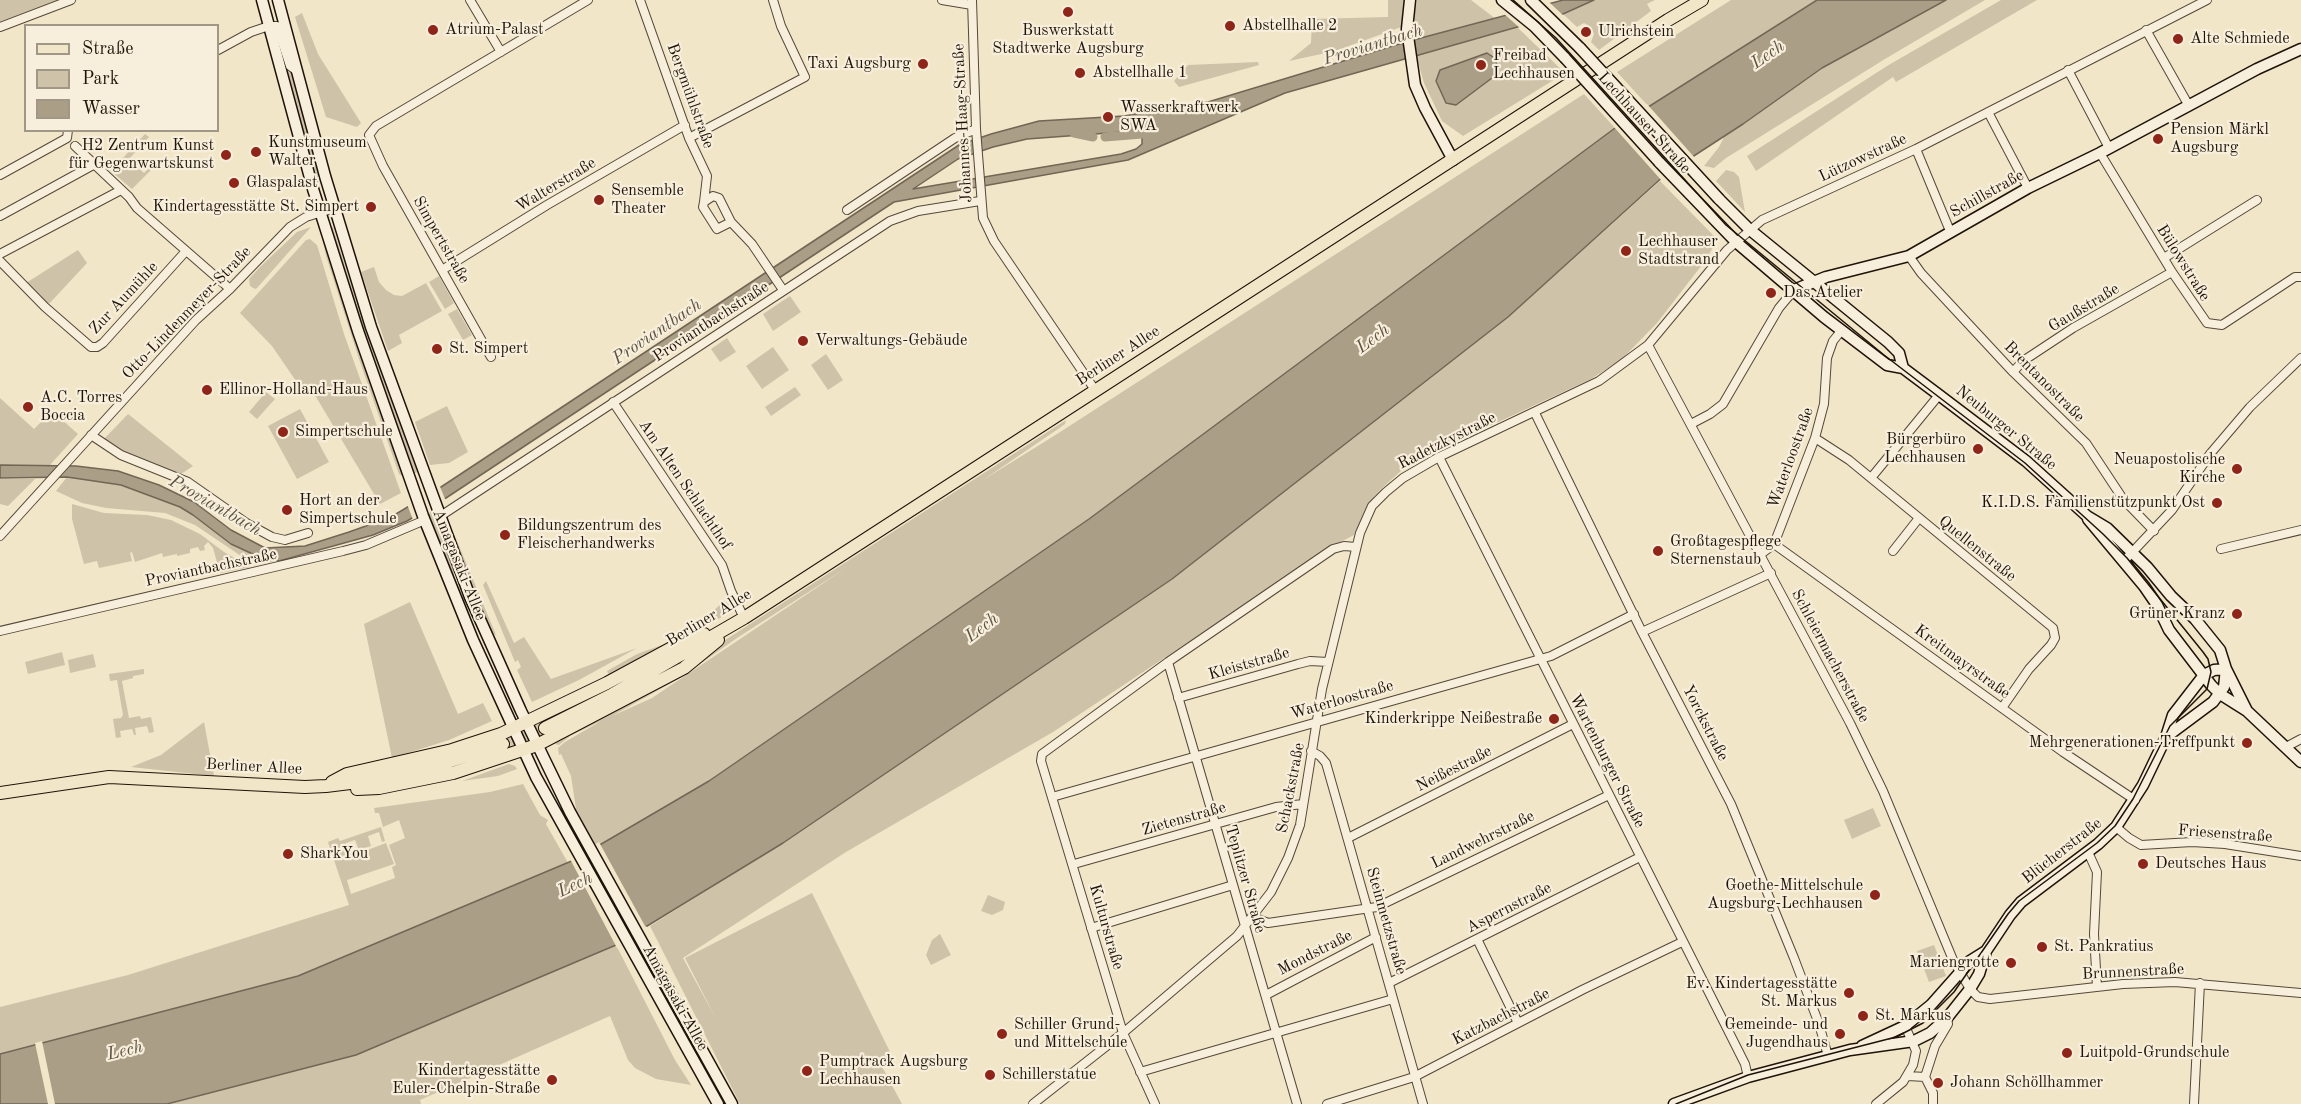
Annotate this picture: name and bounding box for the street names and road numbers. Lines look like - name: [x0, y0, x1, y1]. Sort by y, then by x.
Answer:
- street label: Bergmühlstraße: [662, 41, 718, 151]
- street label: Johannes-Haag-Straße: [949, 43, 977, 203]
- street label: Lechhauser Straße: [1593, 68, 1695, 178]
- street label: Lützowstraße: [1816, 129, 1910, 187]
- street label: Walterstraße: [512, 154, 600, 216]
- street label: Schillstraße: [1947, 166, 2027, 222]
- street label: Simpertstraße: [408, 193, 474, 287]
- street label: Bülowstraße: [2152, 221, 2214, 305]
- street label: Otto-Lindenmeyer-Straße: [118, 242, 256, 384]
- street label: Zur Aumühle: [85, 258, 163, 338]
- street label: Proviantbachstraße: [649, 277, 773, 367]
- street label: Gaußstraße: [2045, 279, 2123, 337]
- street label: Berliner Allee: [1072, 322, 1164, 390]
- street label: Brentanostraße: [2000, 338, 2088, 426]
- street label: Neuburger Straße: [1952, 381, 2060, 475]
- street label: Waterloostraße: [1764, 405, 1818, 511]
- street label: Radetzkystraße: [1395, 408, 1499, 474]
- street label: Am Alten Schlachthof: [634, 416, 736, 554]
- street label: Amagasaki-Allee: [428, 507, 490, 623]
- street label: Quellenstraße: [1934, 512, 2020, 586]
- street label: Proviantbachstraße: [143, 545, 279, 591]
- street label: Berliner Allee: [663, 585, 755, 651]
- street label: Schleiermacherstraße: [1787, 586, 1873, 726]
- street label: Kreitmayrstraße: [1910, 621, 2014, 703]
- street label: Kleiststraße: [1206, 643, 1292, 685]
- street label: Waterloostraße: [1288, 676, 1396, 724]
- street label: Yorckstraße: [1678, 682, 1732, 764]
- street label: Wartenburger Straße: [1565, 691, 1649, 831]
- street label: Schackstraße: [1273, 741, 1309, 835]
- street label: Neißestraße: [1413, 742, 1495, 796]
- street label: Berliner Allee: [205, 755, 303, 779]
- street label: Zietenstraße: [1140, 798, 1228, 840]
- street label: Landwehrstraße: [1428, 807, 1538, 873]
- street label: Blücherstraße: [2018, 814, 2106, 888]
- street label: Friesenstraße: [2177, 821, 2273, 847]
- street label: Teplitzer Straße: [1220, 823, 1270, 935]
- street label: Steinmetzstraße: [1361, 865, 1411, 977]
- street label: Aspernstraße: [1463, 878, 1555, 938]
- street label: Kulturstraße: [1085, 882, 1127, 972]
- street label: Mondstraße: [1275, 926, 1355, 980]
- street label: Amagasaki-Allee: [638, 942, 712, 1054]
- street label: Brunnenstraße: [2081, 960, 2185, 984]
- street label: Katzbachstraße: [1449, 984, 1553, 1050]

